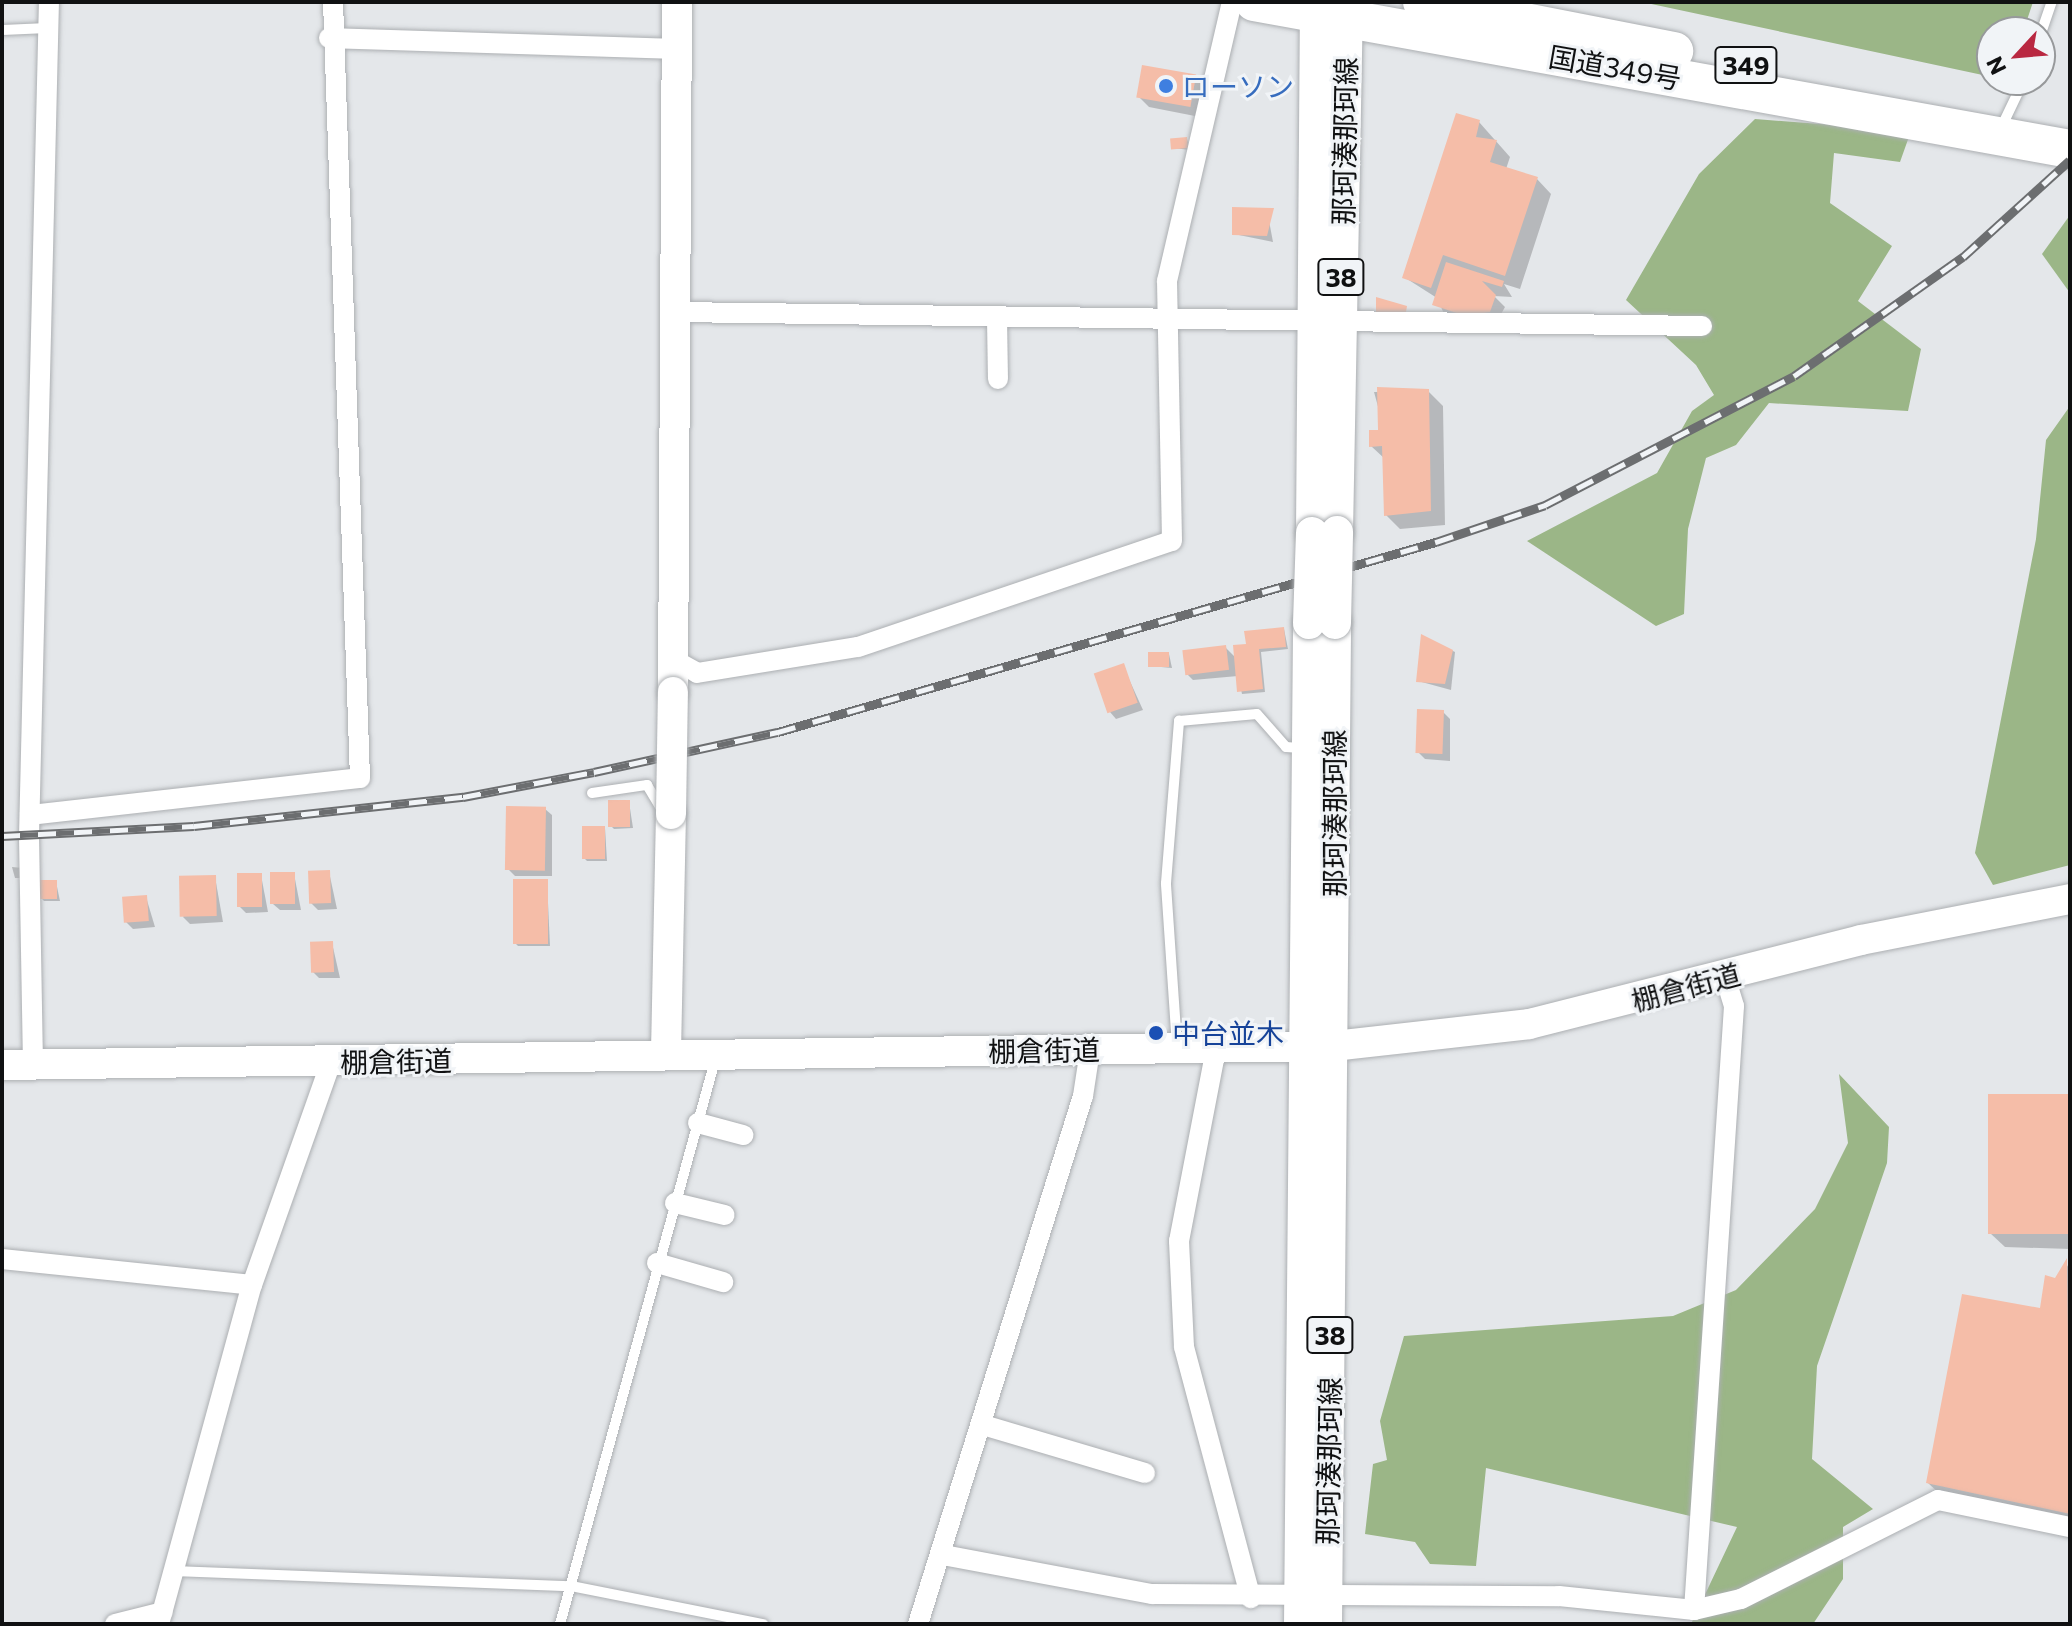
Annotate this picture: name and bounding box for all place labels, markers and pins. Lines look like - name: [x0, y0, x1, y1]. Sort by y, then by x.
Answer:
- place label: ローソン: [1182, 69, 1294, 103]
- marker: ローソン: [1157, 77, 1175, 95]
- place label: 中台並木: [1172, 1016, 1284, 1050]
- marker: 中台並木: [1147, 1024, 1165, 1042]

